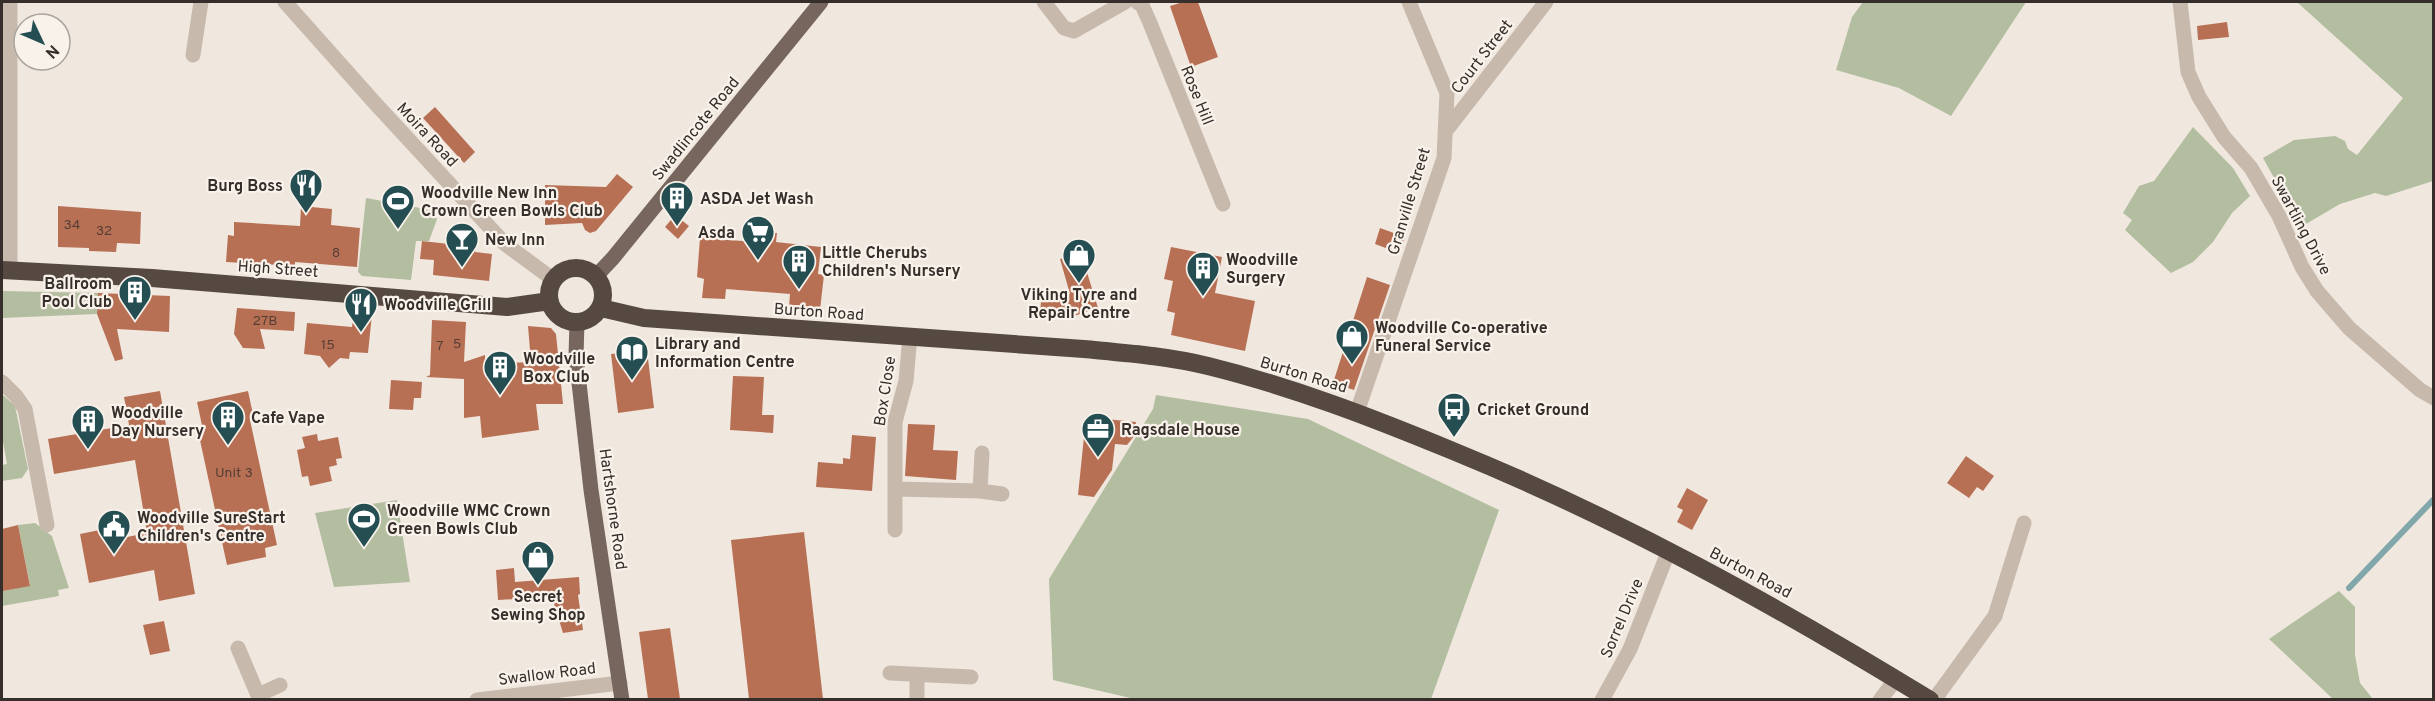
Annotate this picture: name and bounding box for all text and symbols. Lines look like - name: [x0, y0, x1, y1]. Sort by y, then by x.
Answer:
- north arrow: [12, 12, 72, 72]
- street label: Court Street: [1447, 16, 1518, 98]
- text: N: [40, 40, 63, 62]
- street label: Rose Hill: [1175, 63, 1217, 128]
- street label: Swadlincote Road: [649, 73, 744, 185]
- street label: Moira Road: [392, 99, 461, 172]
- street label: Granville Street: [1384, 145, 1436, 258]
- restaurant icon: Burg Boss: [288, 167, 324, 214]
- street label: Swartling Drive: [2266, 173, 2335, 279]
- place label: Burg Boss: [207, 177, 283, 197]
- building icon: ASDA Jet Wash: [659, 180, 695, 227]
- sports icon: Woodville New Inn Crown Green Bowls Club: [380, 183, 416, 230]
- place label: Woodville New Inn Crown Green Bowls Club: [421, 184, 603, 222]
- place label: ASDA Jet Wash: [700, 190, 814, 210]
- supermarket icon: Asda: [740, 214, 776, 261]
- house number: 34: [63, 217, 81, 234]
- bar icon: New Inn: [444, 221, 480, 268]
- house number: 32: [96, 223, 112, 240]
- place label: Asda: [698, 224, 735, 244]
- place label: New Inn: [485, 231, 545, 251]
- shop icon: Viking Tyre and Repair Centre: [1061, 237, 1097, 284]
- building icon: Little Cherubs Children's Nursery: [781, 243, 817, 290]
- place label: Little Cherubs Children's Nursery: [822, 244, 961, 282]
- house number: 8: [332, 245, 340, 262]
- building icon: Woodville Surgery: [1185, 250, 1221, 297]
- place label: Woodville Surgery: [1226, 251, 1298, 289]
- street label: High Street: [237, 257, 319, 283]
- building icon: Ballroom Pool Club: [117, 274, 153, 321]
- place label: Ballroom Pool Club: [42, 275, 112, 313]
- restaurant icon: Woodville Grill: [343, 286, 379, 333]
- place label: Viking Tyre and Repair Centre: [1021, 286, 1137, 324]
- place label: Woodville Grill: [384, 296, 491, 316]
- street label: Burton Road: [773, 300, 865, 326]
- house number: 27B: [253, 313, 277, 330]
- shop icon: Woodville Co-operative Funeral Service: [1334, 318, 1370, 365]
- place label: Woodville Co-operative Funeral Service: [1375, 319, 1548, 357]
- library icon: Library and Information Centre: [614, 334, 650, 381]
- place label: Library and Information Centre: [655, 335, 795, 373]
- house number: 5: [453, 336, 461, 353]
- house number: 15: [321, 337, 335, 354]
- house number: 7: [436, 338, 444, 355]
- building icon: Woodville Box Club: [482, 349, 518, 396]
- place label: Woodville Box Club: [523, 350, 595, 388]
- street label: Burton Road: [1257, 353, 1350, 399]
- street label: Box Close: [871, 355, 901, 428]
- bus stop icon: Cricket Ground: [1436, 391, 1472, 438]
- building icon: Cafe Vape: [210, 399, 246, 446]
- place label: Cricket Ground: [1477, 401, 1589, 421]
- building icon: Woodville Day Nursery: [70, 403, 106, 450]
- place label: Woodville Day Nursery: [111, 404, 204, 442]
- place label: Cafe Vape: [251, 409, 325, 429]
- office icon: Ragsdale House: [1080, 411, 1116, 458]
- place label: Ragsdale House: [1121, 421, 1240, 441]
- street label: Hartshorne Road: [594, 447, 630, 571]
- house number: Unit 3: [215, 465, 253, 482]
- sports icon: Woodville WMC Crown Green Bowls Club: [346, 501, 382, 548]
- place label: Woodville WMC Crown Green Bowls Club: [387, 502, 550, 540]
- public building icon: Woodville SureStart Children's Centre: [96, 508, 132, 555]
- place label: Woodville SureStart Children's Centre: [137, 509, 285, 547]
- shop icon: Secret Sewing Shop: [520, 539, 556, 586]
- street label: Burton Road: [1705, 544, 1795, 604]
- street label: Sorrel Drive: [1597, 576, 1649, 662]
- place label: Secret Sewing Shop: [490, 588, 586, 626]
- street label: Swallow Road: [497, 659, 597, 691]

